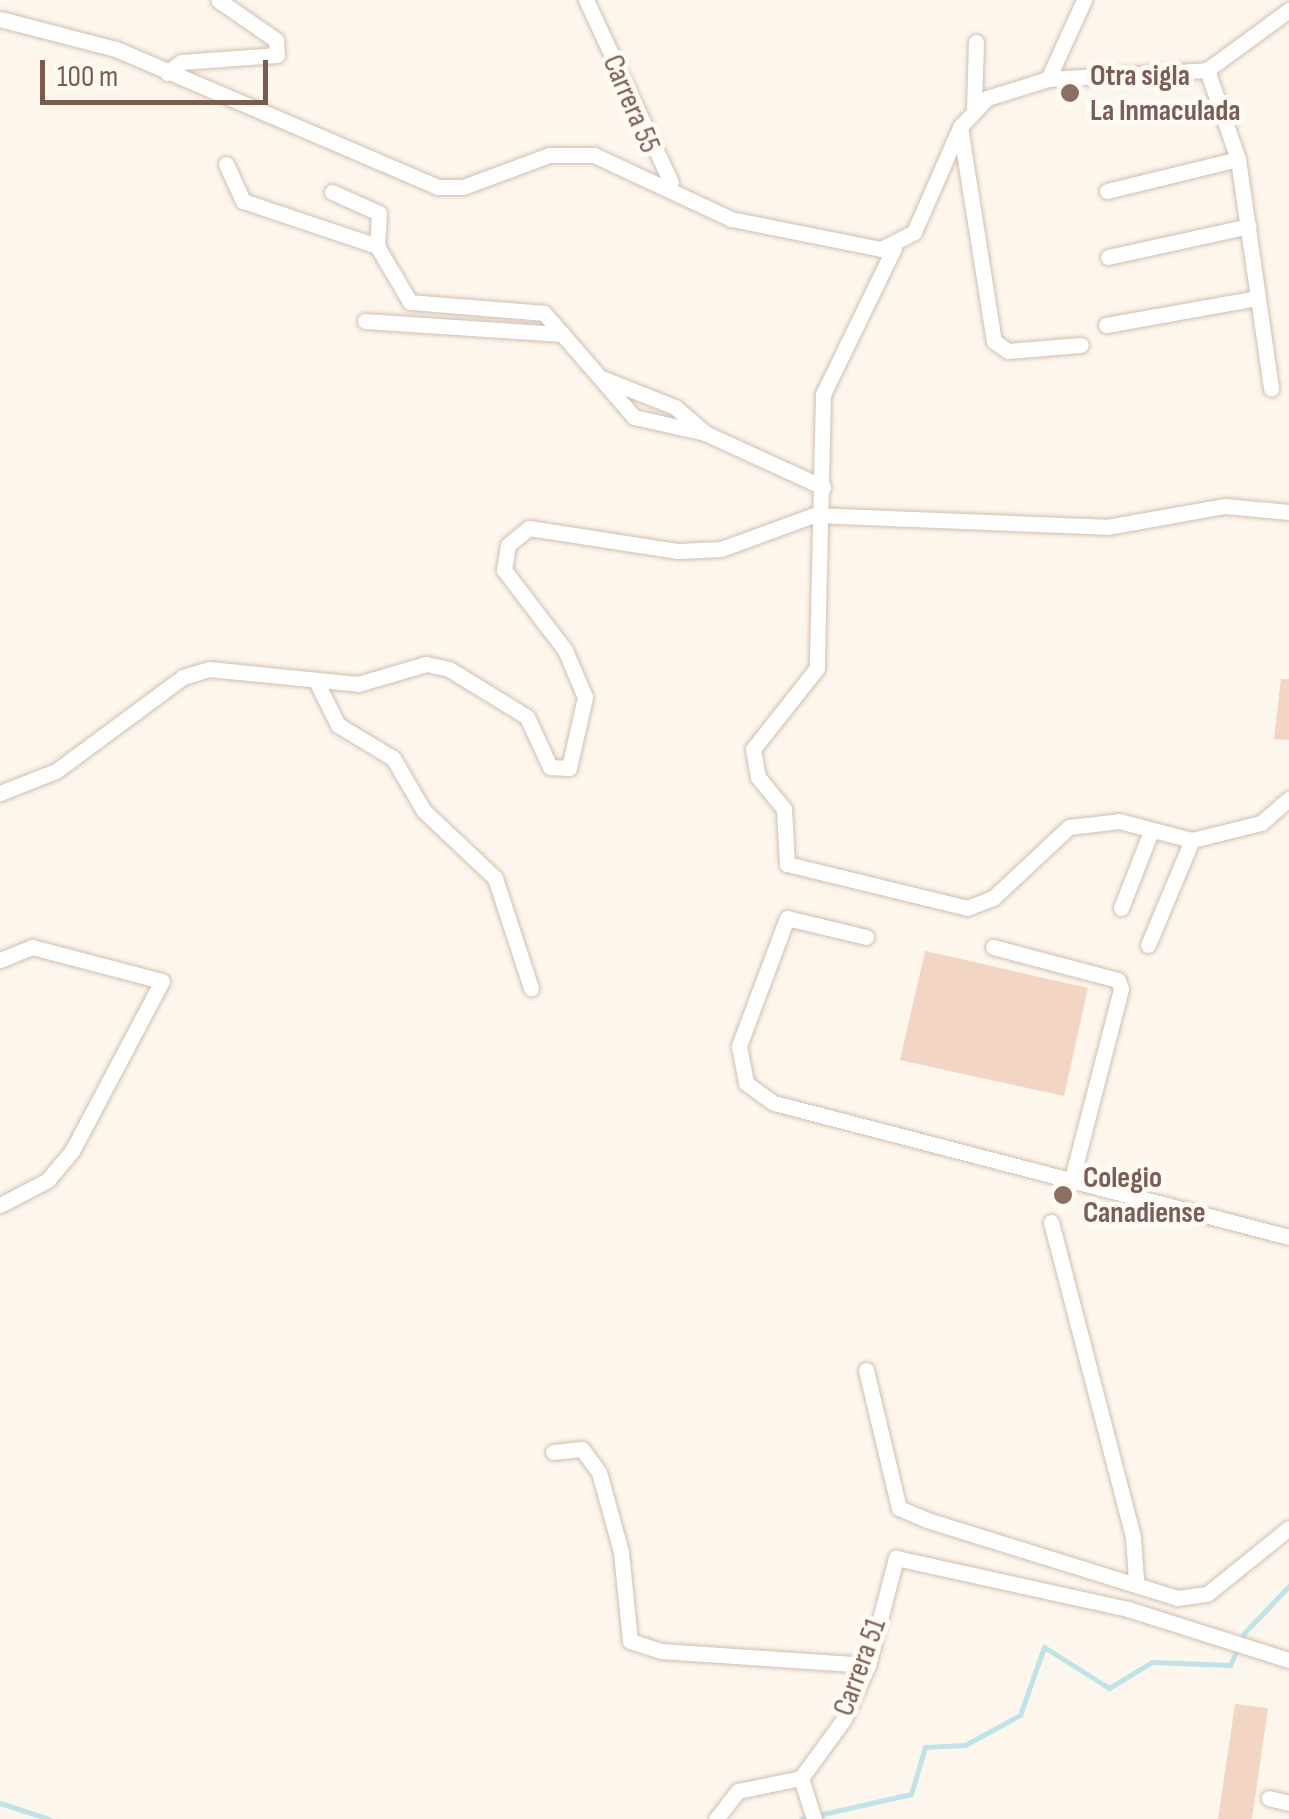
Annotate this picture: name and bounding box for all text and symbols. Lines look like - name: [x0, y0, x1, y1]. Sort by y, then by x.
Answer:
- scale bar: [45, 40, 272, 102]
- street label: Carrera 55: [594, 50, 668, 158]
- place label: Otra sigla La Inmaculada: [1090, 58, 1241, 128]
- text: 100 m: [57, 59, 118, 95]
- marker: Otra sigla La Inmaculada: [1059, 82, 1081, 104]
- place label: Colegio Canadiense: [1083, 1160, 1206, 1230]
- marker: Colegio Canadiense: [1052, 1184, 1074, 1206]
- street label: Carrera 51: [826, 1613, 894, 1721]

